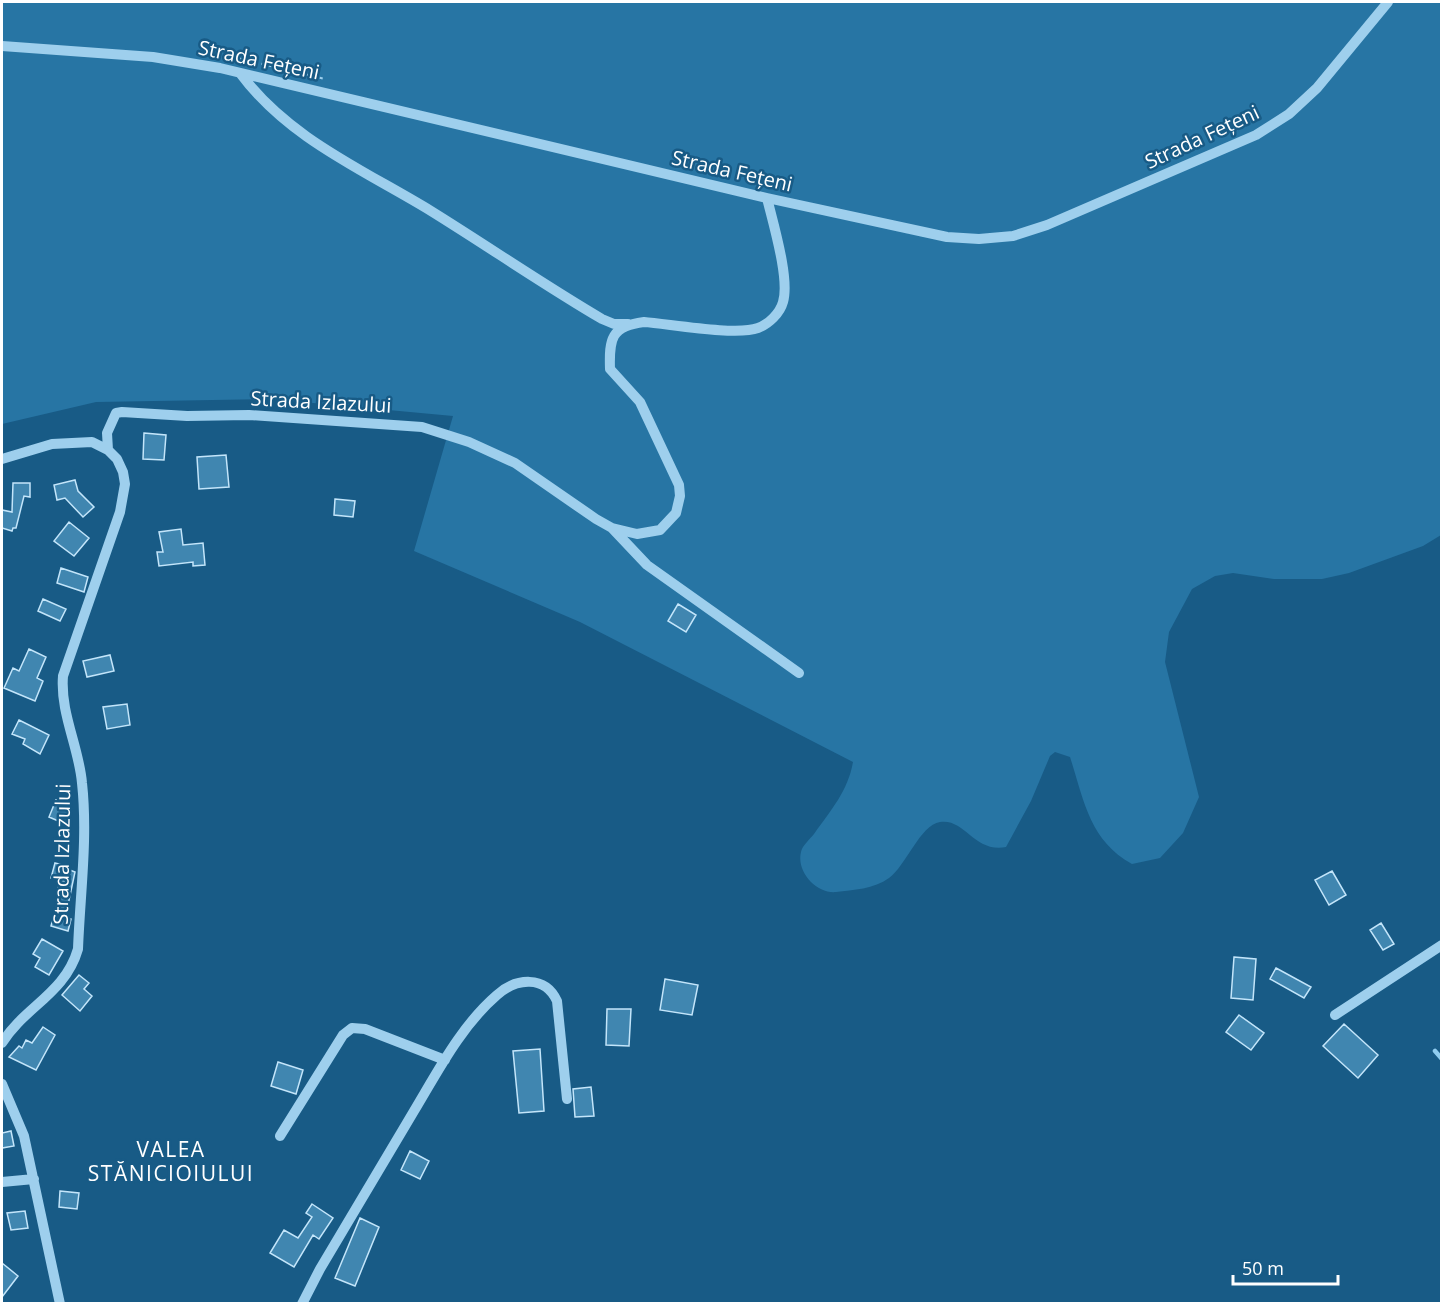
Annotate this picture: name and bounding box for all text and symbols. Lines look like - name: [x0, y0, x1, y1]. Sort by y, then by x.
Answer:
- street label: Strada Fețeni: [196, 34, 322, 86]
- street label: Strada Fețeni: [1140, 98, 1263, 175]
- street label: Strada Fețeni: [669, 144, 795, 198]
- street label: Strada Izlazului: [250, 384, 392, 419]
- street label: Strada Izlazului: [47, 783, 76, 925]
- district label: VALEA STĂNICIOIULUI: [88, 1135, 254, 1187]
- scale bar: [1233, 1248, 1338, 1286]
- text: 50 m: [1242, 1256, 1284, 1280]

